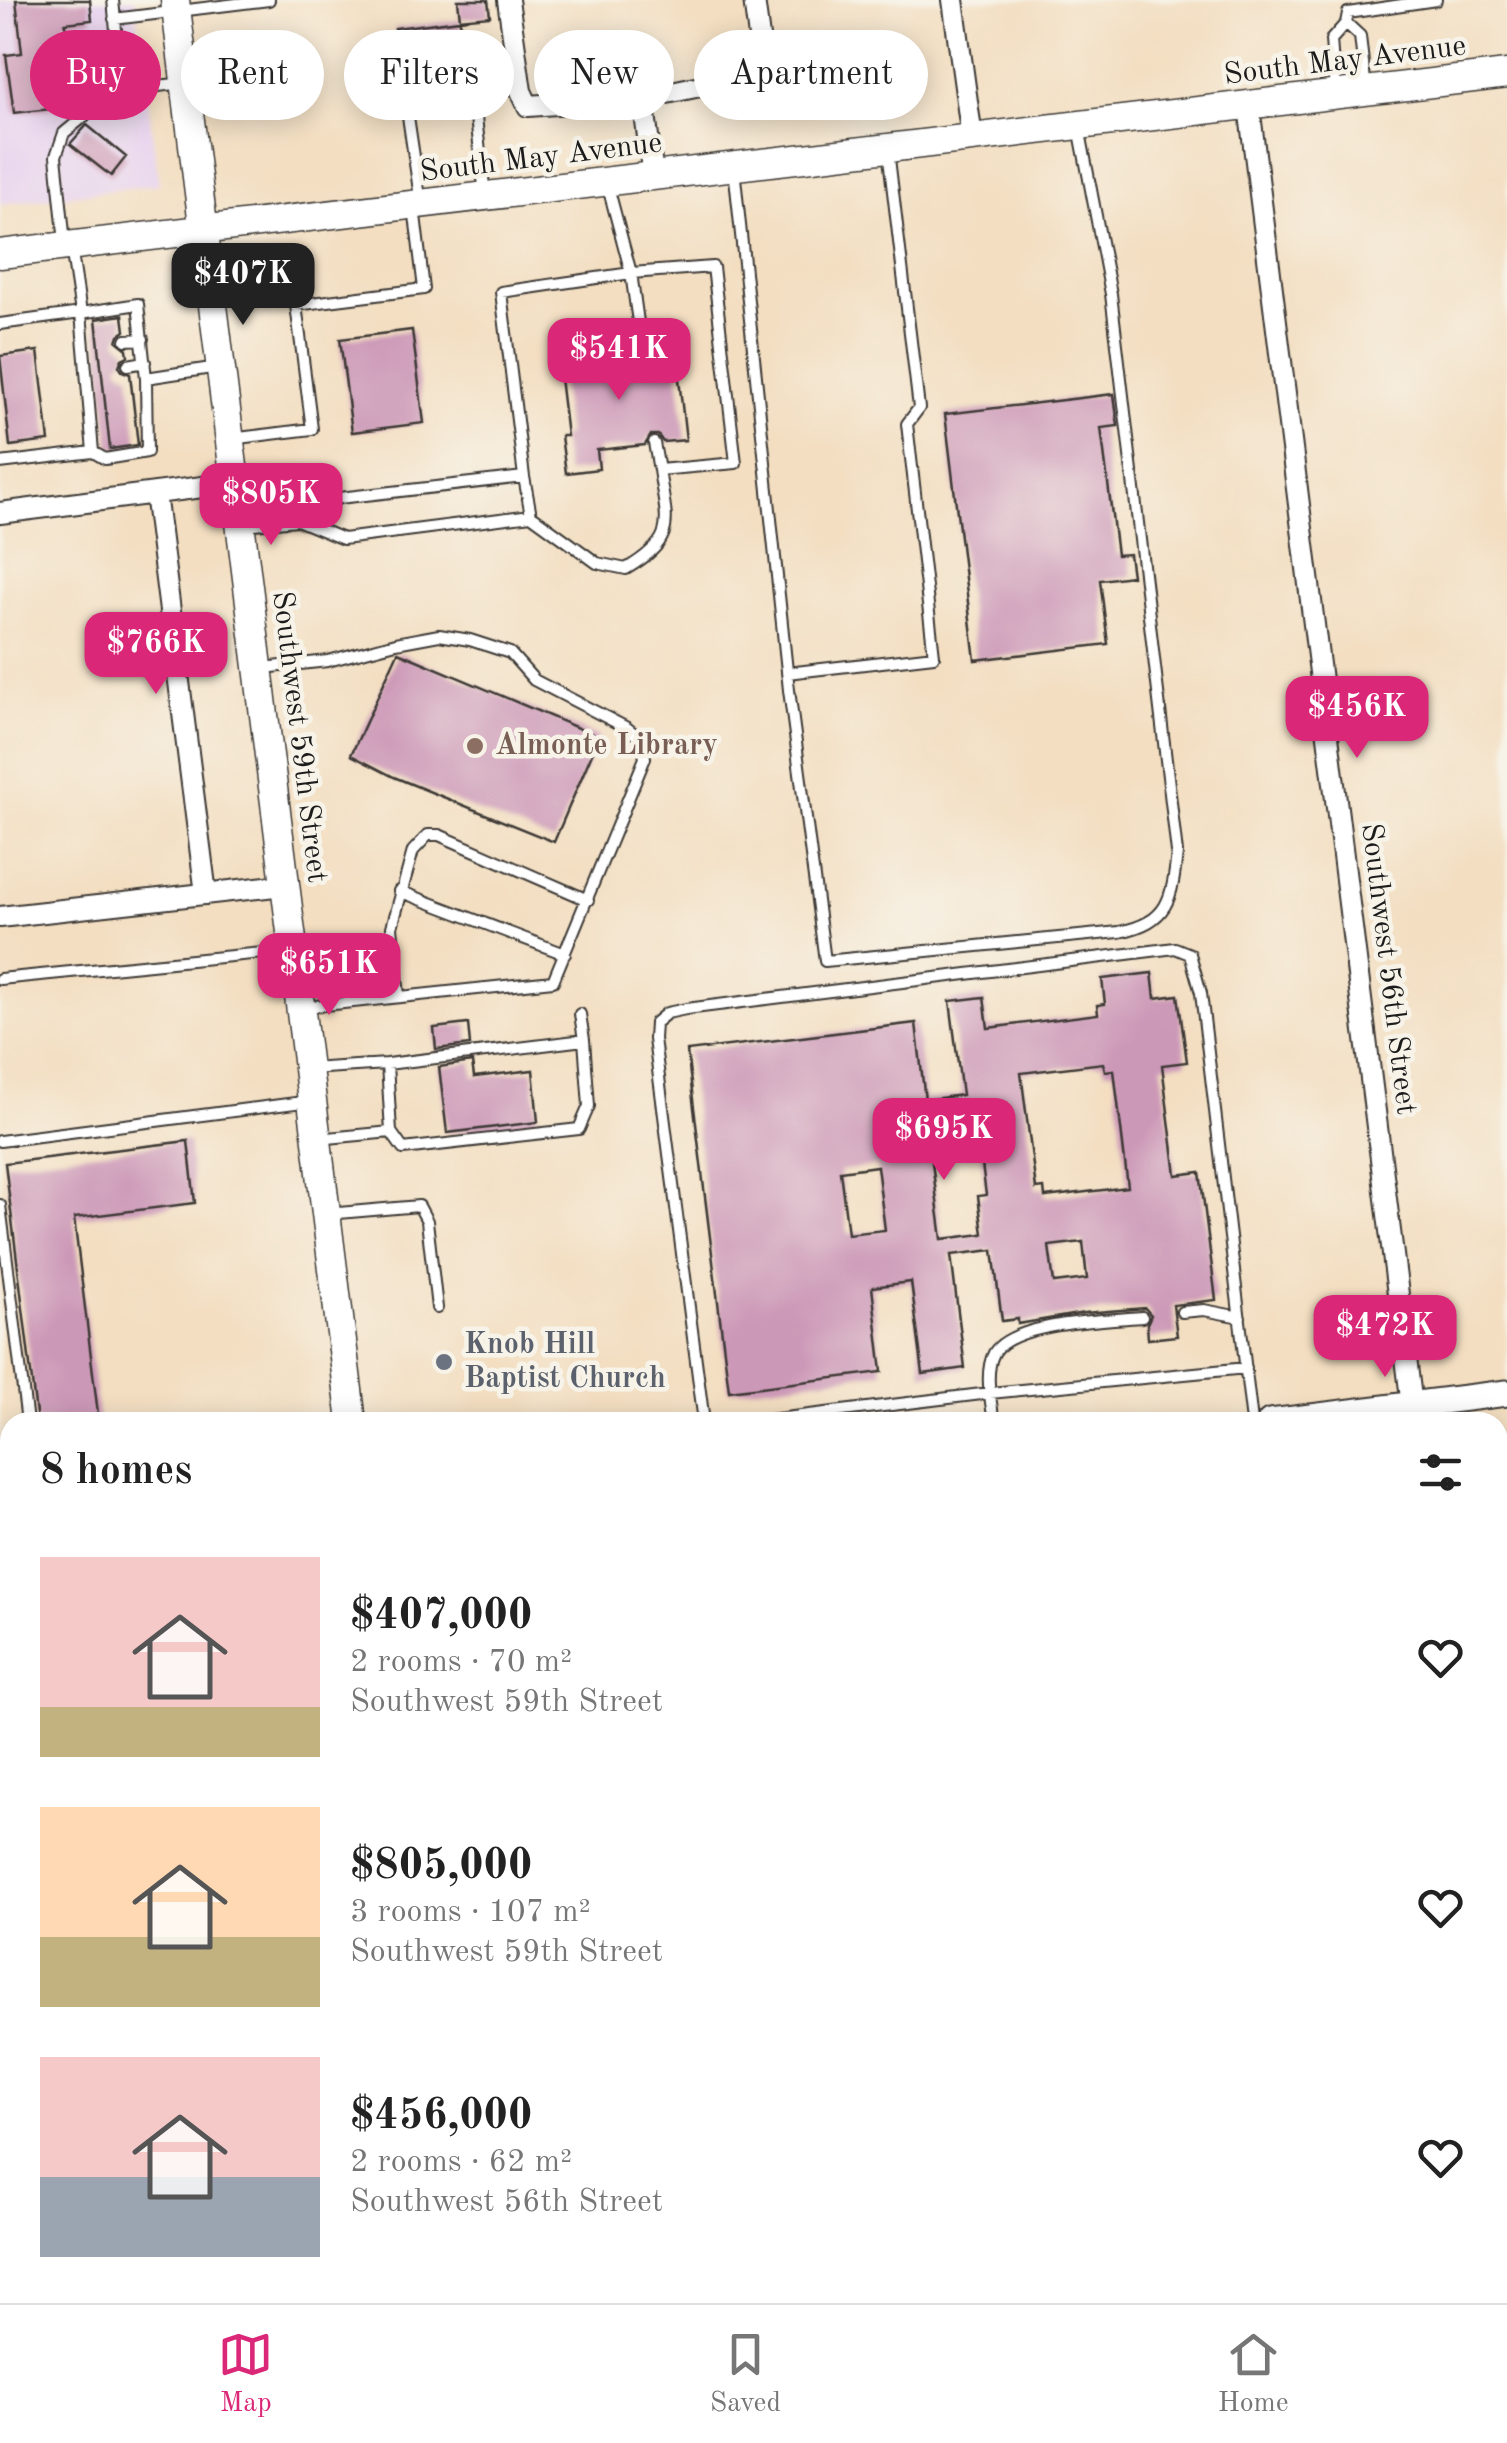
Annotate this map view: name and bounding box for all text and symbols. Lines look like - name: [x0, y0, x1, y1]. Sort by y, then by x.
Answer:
- chip: Buy: [30, 30, 161, 120]
- chip: Rent: [181, 30, 324, 120]
- chip: Filters: [344, 30, 514, 120]
- chip: New: [534, 30, 674, 120]
- chip: Apartment: [694, 30, 928, 120]
- street label: South May Avenue: [1222, 31, 1468, 91]
- street label: South May Avenue: [418, 128, 664, 188]
- pin: $407K: [173, 243, 313, 328]
- text: $407K: [194, 259, 292, 291]
- pin: $541K: [549, 318, 689, 403]
- text: $541K: [570, 334, 668, 366]
- pin: $805K: [201, 463, 341, 548]
- text: $805K: [222, 479, 320, 511]
- street label: Southwest 59th Street: [266, 590, 332, 884]
- pin: $766K: [86, 612, 226, 697]
- text: $766K: [107, 628, 205, 660]
- pin: $456K: [1287, 676, 1427, 761]
- text: $456K: [1308, 692, 1406, 724]
- place label: Almonte Library: [495, 731, 718, 761]
- marker: Almonte Library: [464, 735, 486, 757]
- street label: Southwest 56th Street: [1355, 822, 1421, 1116]
- pin: $651K: [259, 933, 399, 1018]
- text: $651K: [280, 949, 378, 981]
- pin: $695K: [874, 1098, 1014, 1183]
- text: $695K: [895, 1114, 993, 1146]
- pin: $472K: [1315, 1295, 1455, 1380]
- text: $472K: [1336, 1311, 1434, 1343]
- place label: Knob Hill Baptist Church: [464, 1330, 666, 1394]
- marker: Knob Hill Baptist Church: [433, 1351, 455, 1373]
- icon: filters: [1413, 1445, 1468, 1500]
- text: 8 homes: [40, 1451, 192, 1493]
- text: $407,000: [350, 1596, 532, 1638]
- icon: home: [120, 1597, 240, 1717]
- icon: heart: [1413, 1630, 1468, 1685]
- text: 2 rooms · 70 m²: [350, 1647, 572, 1679]
- text: Southwest 59th Street: [350, 1687, 663, 1719]
- text: $805,000: [350, 1846, 532, 1888]
- icon: home: [120, 1847, 240, 1967]
- icon: heart: [1413, 1880, 1468, 1935]
- text: 3 rooms · 107 m²: [350, 1897, 591, 1929]
- text: Southwest 59th Street: [350, 1937, 663, 1969]
- text: $456,000: [350, 2096, 532, 2138]
- icon: home: [120, 2097, 240, 2217]
- icon: heart: [1413, 2130, 1468, 2185]
- text: 2 rooms · 62 m²: [350, 2147, 572, 2179]
- text: Southwest 56th Street: [350, 2187, 663, 2219]
- tab: Map: [218, 2327, 273, 2422]
- tab: Saved: [710, 2327, 781, 2422]
- tab: Home: [1218, 2327, 1289, 2422]

